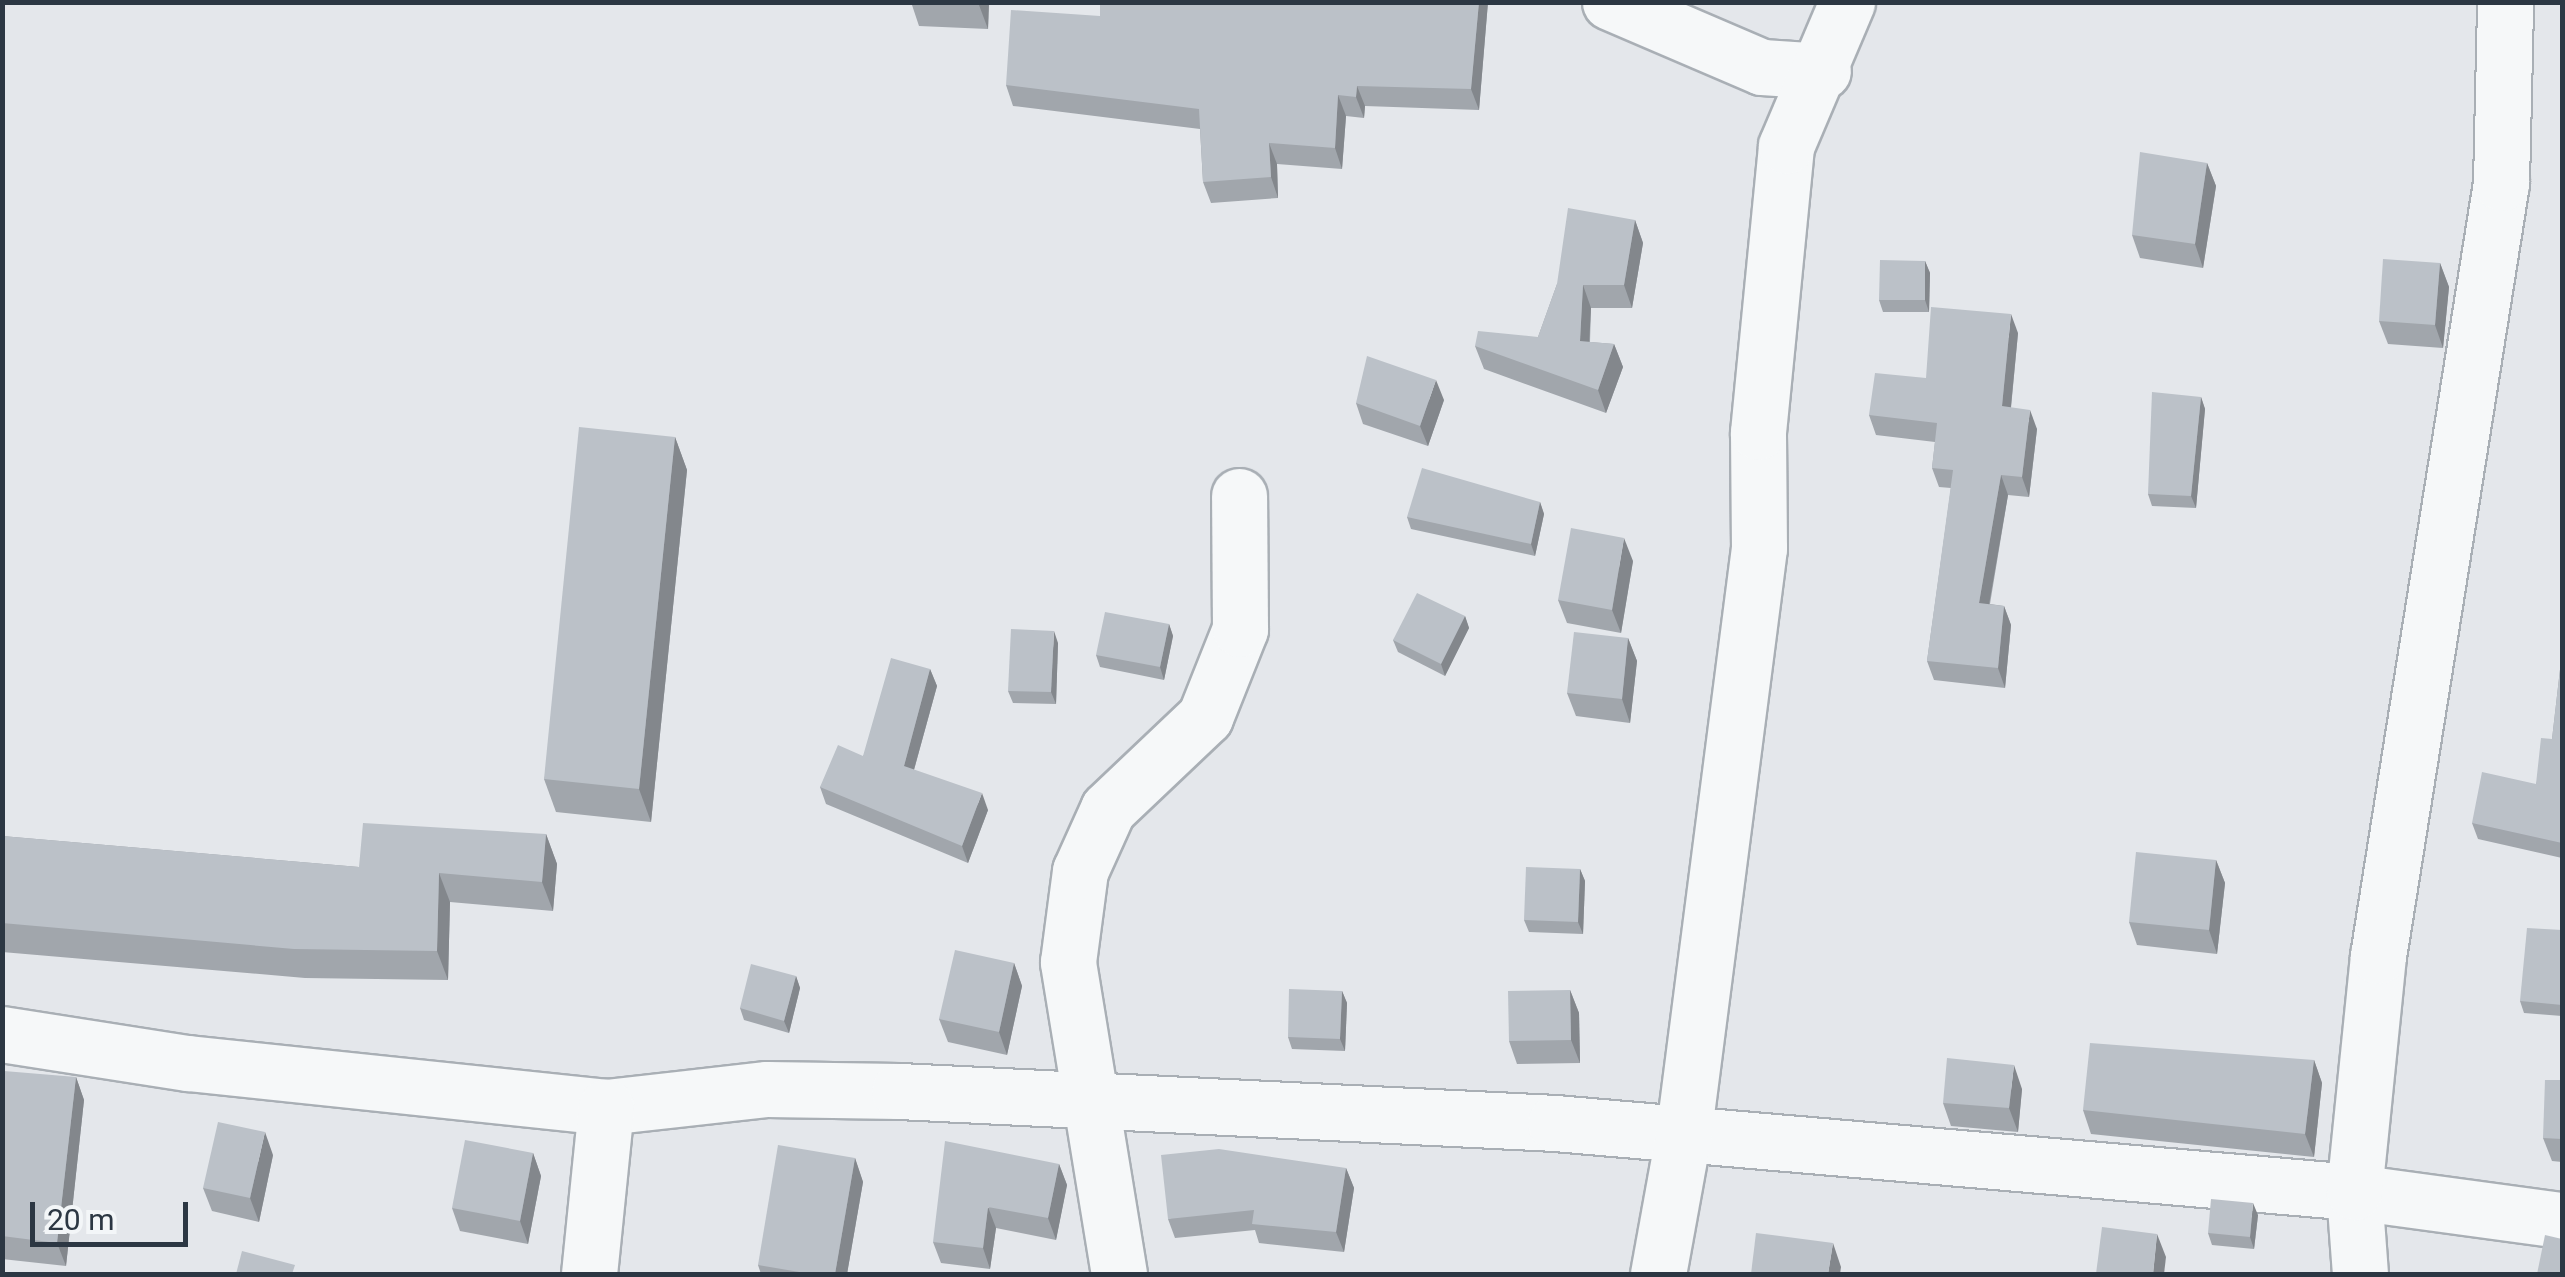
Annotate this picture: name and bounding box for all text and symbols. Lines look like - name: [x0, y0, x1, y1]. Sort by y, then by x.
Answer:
- scale bar: [35, 1182, 192, 1244]
- text: 20 m: [47, 1202, 114, 1237]

